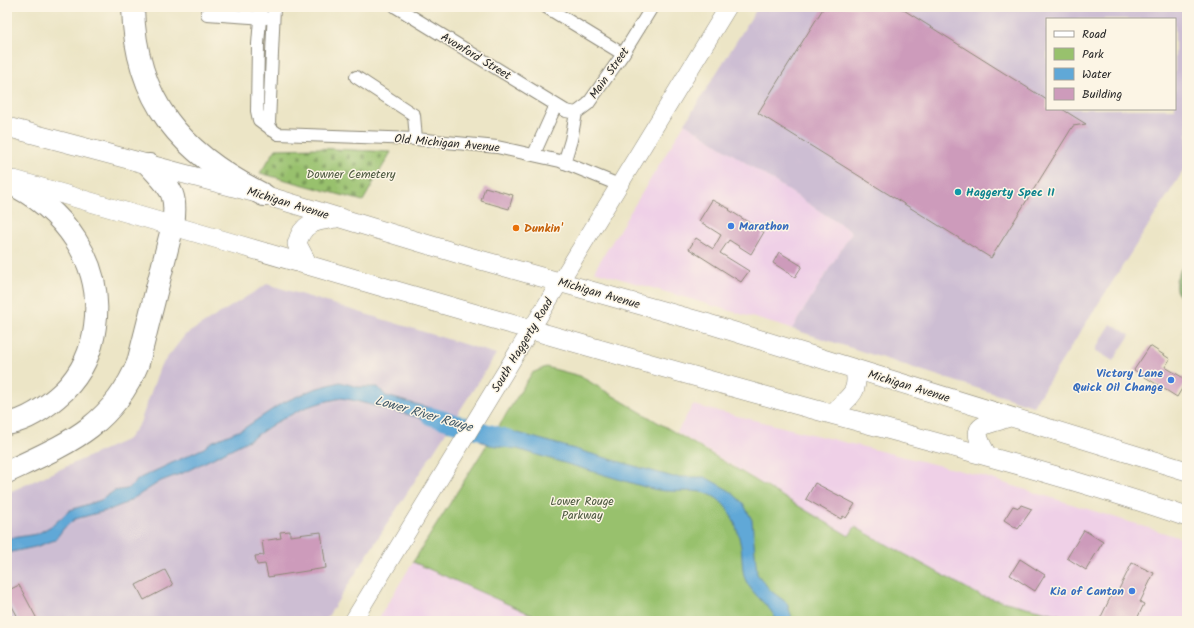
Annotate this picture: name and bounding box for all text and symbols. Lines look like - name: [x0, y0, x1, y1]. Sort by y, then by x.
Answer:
- legend: [1046, 18, 1176, 110]
- text: Road: [1082, 25, 1107, 44]
- street label: Avonford Street: [437, 28, 515, 85]
- street label: Main Street: [585, 43, 634, 103]
- text: Park: [1082, 45, 1104, 64]
- text: Water: [1082, 65, 1112, 84]
- text: Building: [1082, 85, 1122, 104]
- street label: Old Michigan Avenue: [393, 129, 501, 158]
- park label: Downer Cemetery: [306, 165, 396, 184]
- street label: Michigan Avenue: [245, 182, 332, 225]
- place label: Haggerty Spec II: [966, 183, 1055, 202]
- marker: Haggerty Spec II: [953, 187, 963, 197]
- place label: Marathon: [739, 217, 789, 236]
- place label: Dunkin': [524, 219, 564, 238]
- marker: Marathon: [726, 221, 736, 231]
- marker: Dunkin': [511, 223, 521, 233]
- street label: Michigan Avenue: [555, 273, 643, 314]
- street label: South Haggerty Road: [487, 294, 559, 396]
- place label: Victory Lane Quick Oil Change: [1073, 364, 1163, 397]
- street label: Michigan Avenue: [866, 365, 953, 408]
- marker: Victory Lane Quick Oil Change: [1166, 375, 1176, 385]
- water label: Lower River Rouge: [372, 391, 476, 439]
- park label: Lower Rouge Parkway: [550, 492, 614, 525]
- place label: Kia of Canton: [1050, 582, 1124, 601]
- marker: Kia of Canton: [1127, 586, 1137, 596]

